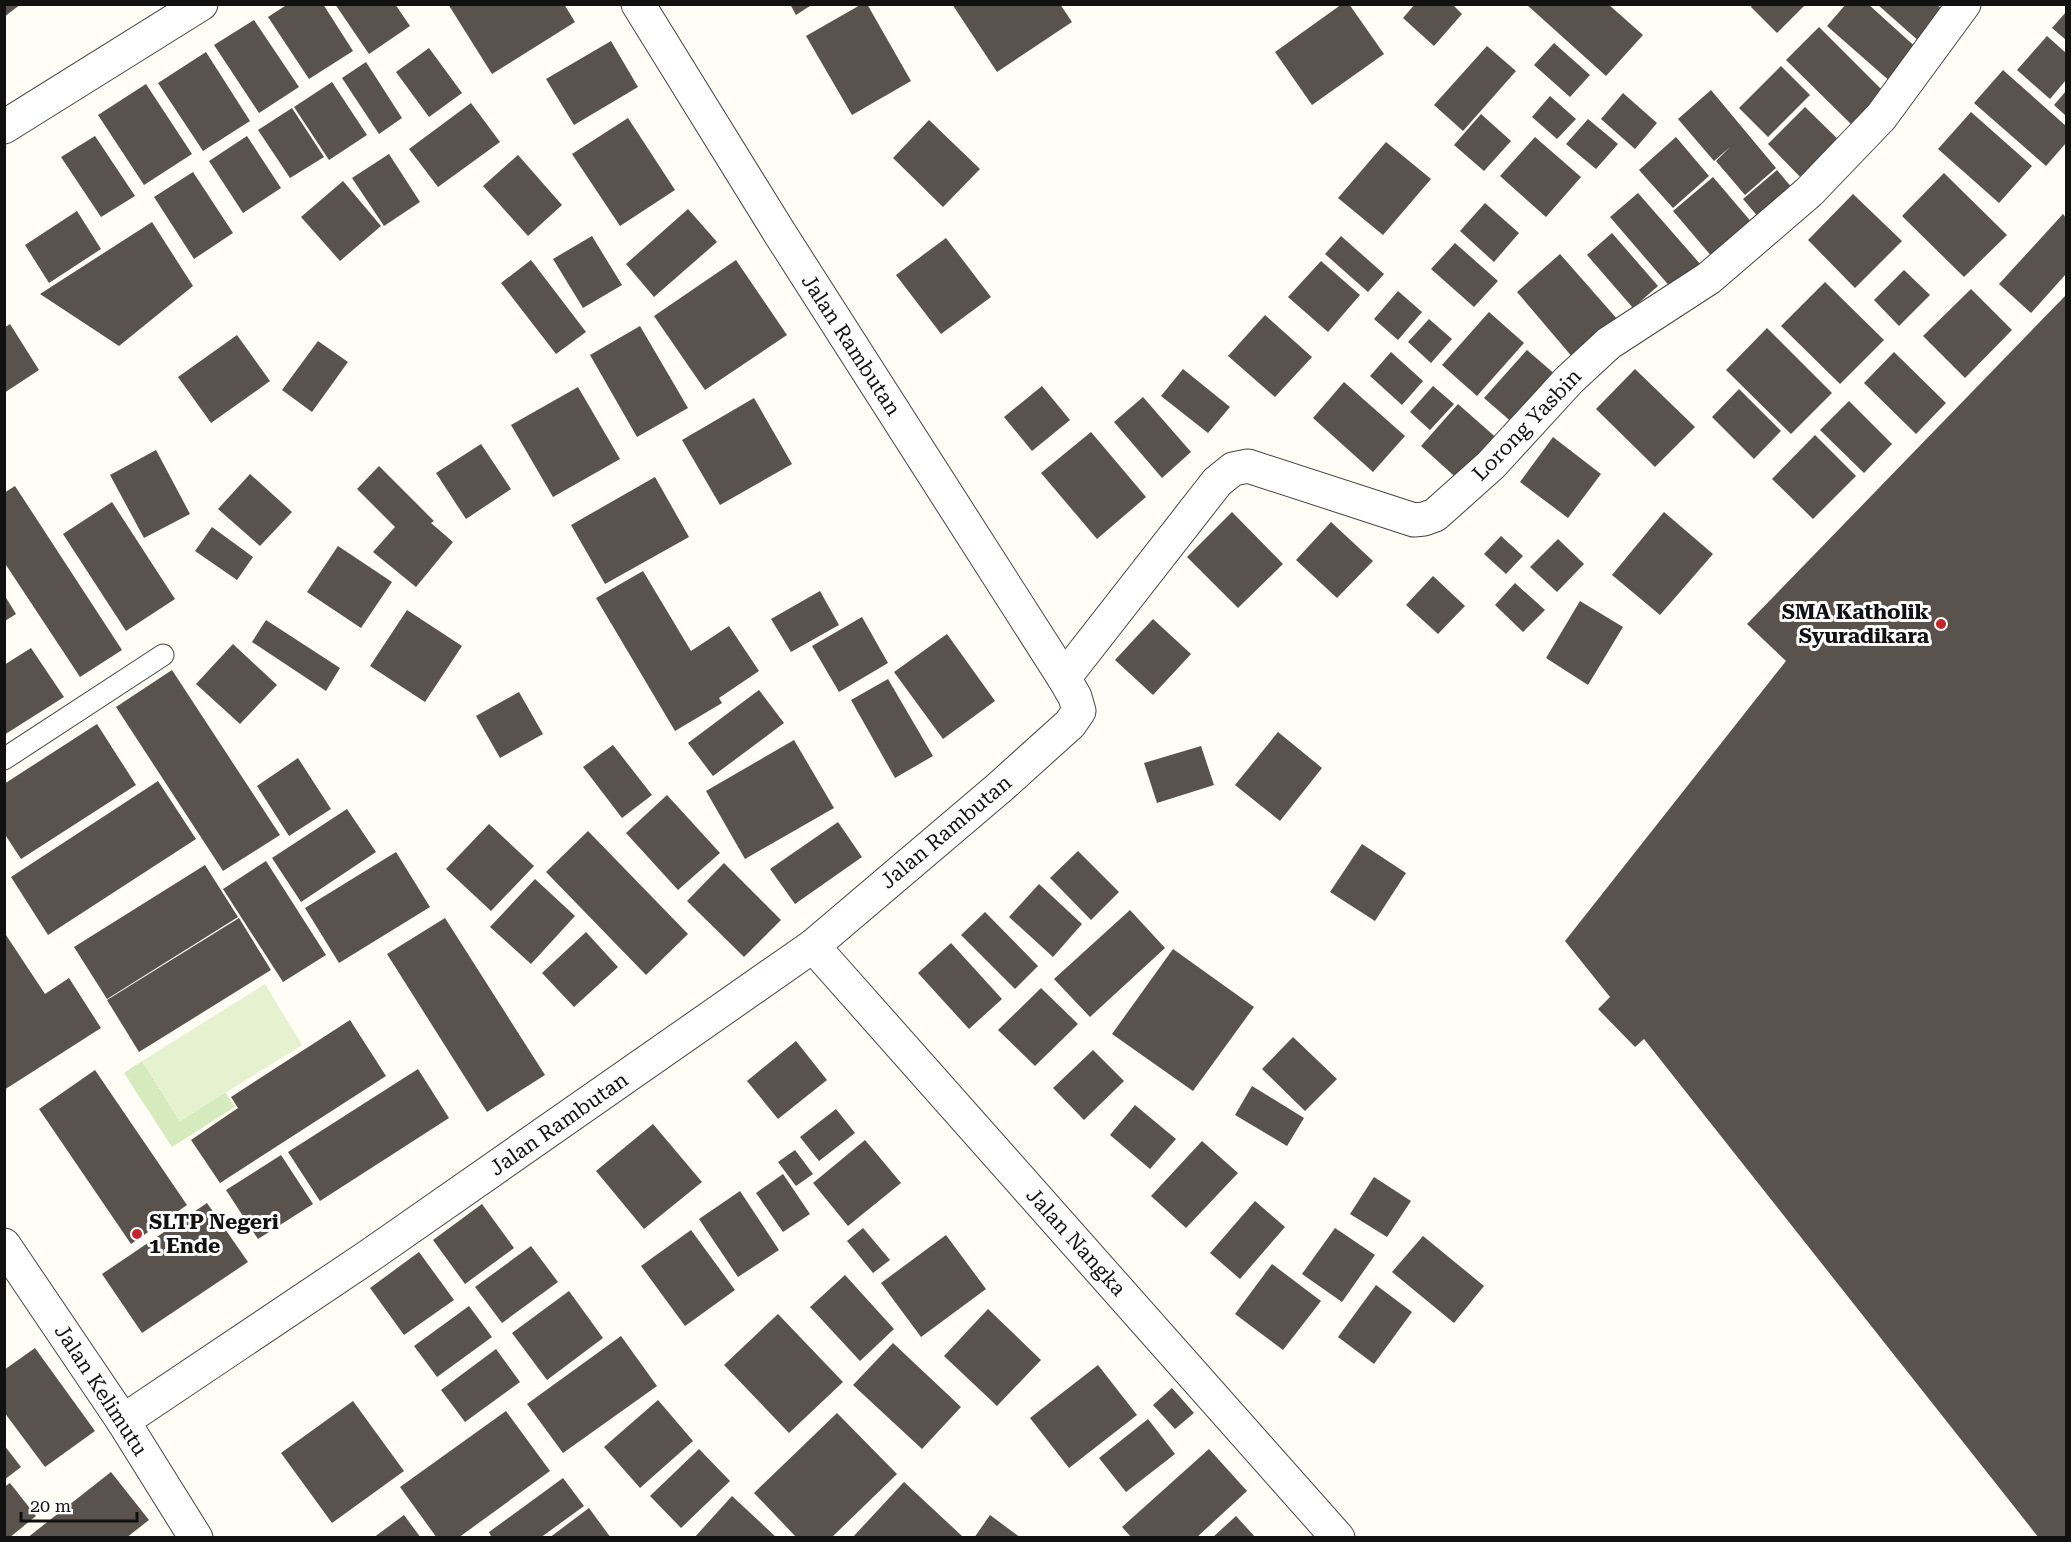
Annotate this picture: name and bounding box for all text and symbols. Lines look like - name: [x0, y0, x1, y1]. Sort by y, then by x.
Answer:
- street label: Jalan Rambutan: [796, 270, 906, 420]
- street label: Lorong Yasbin: [1468, 364, 1587, 486]
- place label: SMA Katholik Syuradikara: [1782, 600, 1930, 648]
- marker: SMA Katholik Syuradikara: [1934, 617, 1948, 631]
- street label: Jalan Rambutan: [876, 770, 1017, 894]
- street label: Jalan Rambutan: [485, 1067, 633, 1181]
- street label: Jalan Nangka: [1021, 1183, 1131, 1301]
- place label: SLTP Negeri 1 Ende: [149, 1210, 279, 1258]
- marker: SLTP Negeri 1 Ende: [130, 1227, 144, 1241]
- street label: Jalan Kelimutu: [50, 1320, 152, 1460]
- scale bar: [21, 1485, 136, 1523]
- text: 20 m: [30, 1495, 71, 1516]

